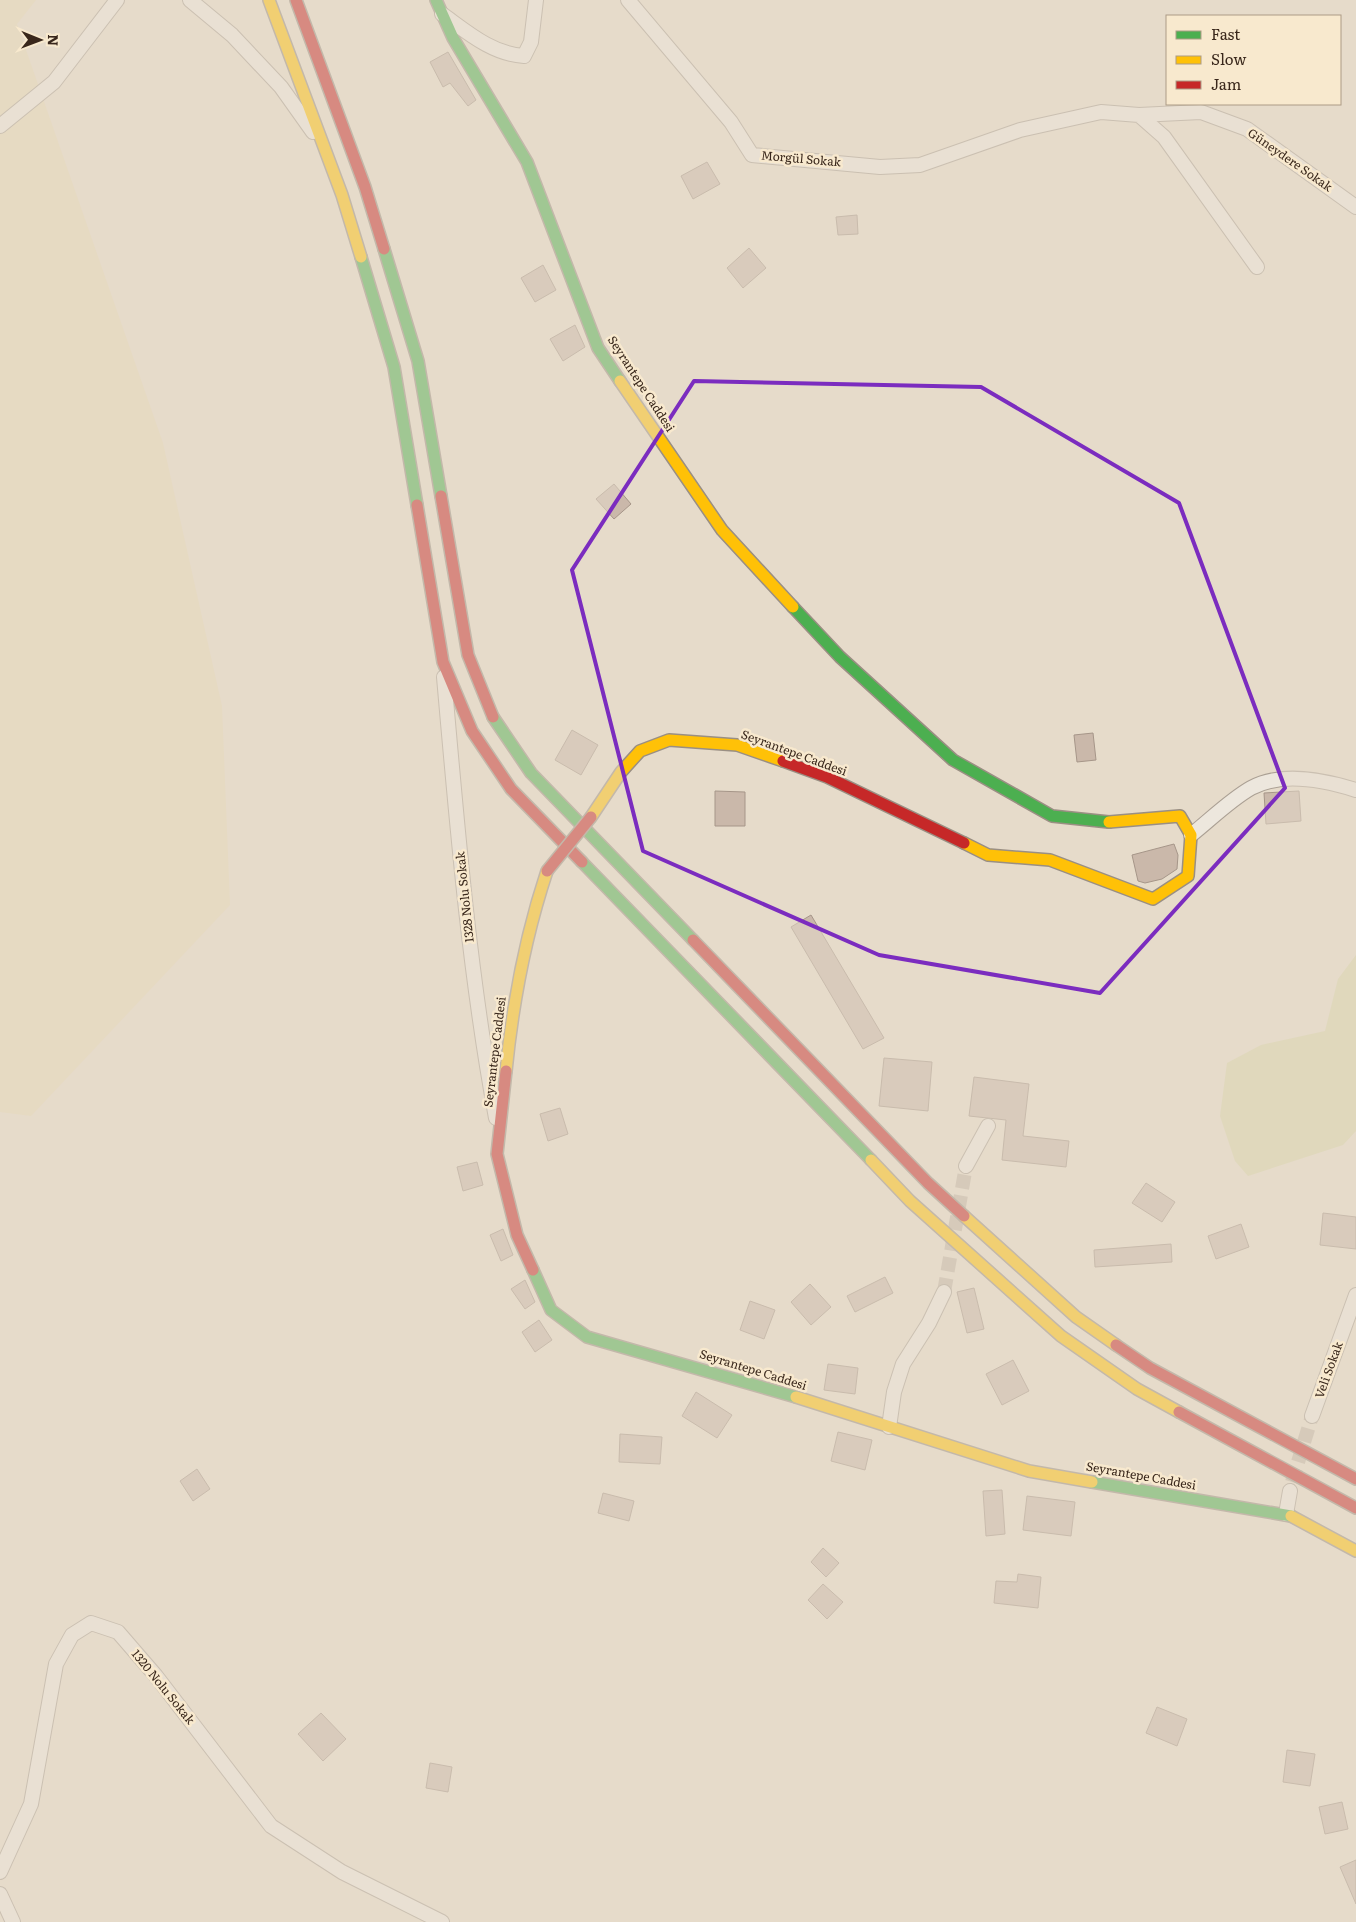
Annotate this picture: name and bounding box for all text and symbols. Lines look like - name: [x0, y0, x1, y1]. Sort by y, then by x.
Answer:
- north arrow: [15, 15, 65, 65]
- legend: [1166, 15, 1341, 105]
- text: Fast: [1211, 22, 1240, 45]
- text: N: [44, 34, 64, 47]
- text: Slow: [1211, 47, 1246, 70]
- text: Jam: [1211, 72, 1242, 95]
- street label: Güneydere Sokak: [1245, 123, 1337, 196]
- street label: Morgül Sokak: [760, 146, 843, 171]
- street label: Seyrantepe Caddesi: [604, 332, 680, 435]
- street label: Seyrantepe Caddesi: [739, 725, 850, 780]
- street label: 1328 Nolu Sokak: [450, 850, 478, 943]
- street label: Seyrantepe Caddesi: [478, 996, 510, 1108]
- street label: Veli Sokak: [1309, 1338, 1347, 1401]
- street label: Seyrantepe Caddesi: [697, 1344, 809, 1394]
- street label: Seyrantepe Caddesi: [1085, 1456, 1198, 1494]
- street label: 1320 Nolu Sokak: [128, 1645, 200, 1728]

